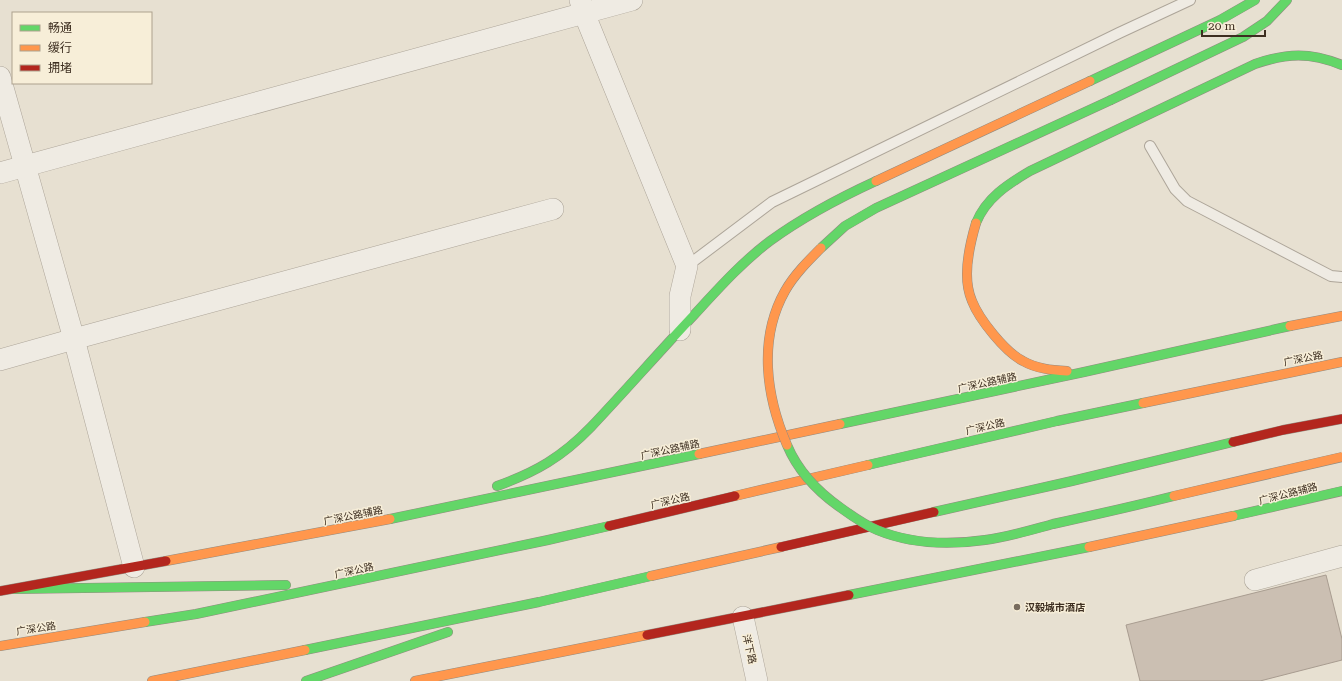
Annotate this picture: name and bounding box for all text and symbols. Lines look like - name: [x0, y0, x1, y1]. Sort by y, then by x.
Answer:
- legend: [12, 12, 152, 84]
- scale bar: [1202, 12, 1265, 38]
- text: 20 m: [1208, 19, 1235, 33]
- text: 畅通: [48, 21, 72, 35]
- text: 缓行: [48, 41, 72, 55]
- text: 拥堵: [48, 61, 72, 75]
- street label: 广深公路: [1282, 349, 1324, 368]
- street label: 广深公路辅路: [957, 371, 1018, 394]
- street label: 广深公路: [964, 417, 1006, 436]
- street label: 广深公路辅路: [640, 438, 701, 461]
- street label: 广深公路辅路: [1258, 481, 1319, 506]
- street label: 广深公路: [649, 491, 691, 510]
- street label: 广深公路辅路: [323, 504, 384, 527]
- street label: 广深公路: [333, 561, 375, 580]
- place label: 汉毅城市酒店: [1025, 601, 1085, 613]
- marker: 汉毅城市酒店: [1012, 602, 1022, 612]
- street label: 广深公路: [15, 620, 57, 637]
- street label: 洋下路: [741, 633, 758, 665]

